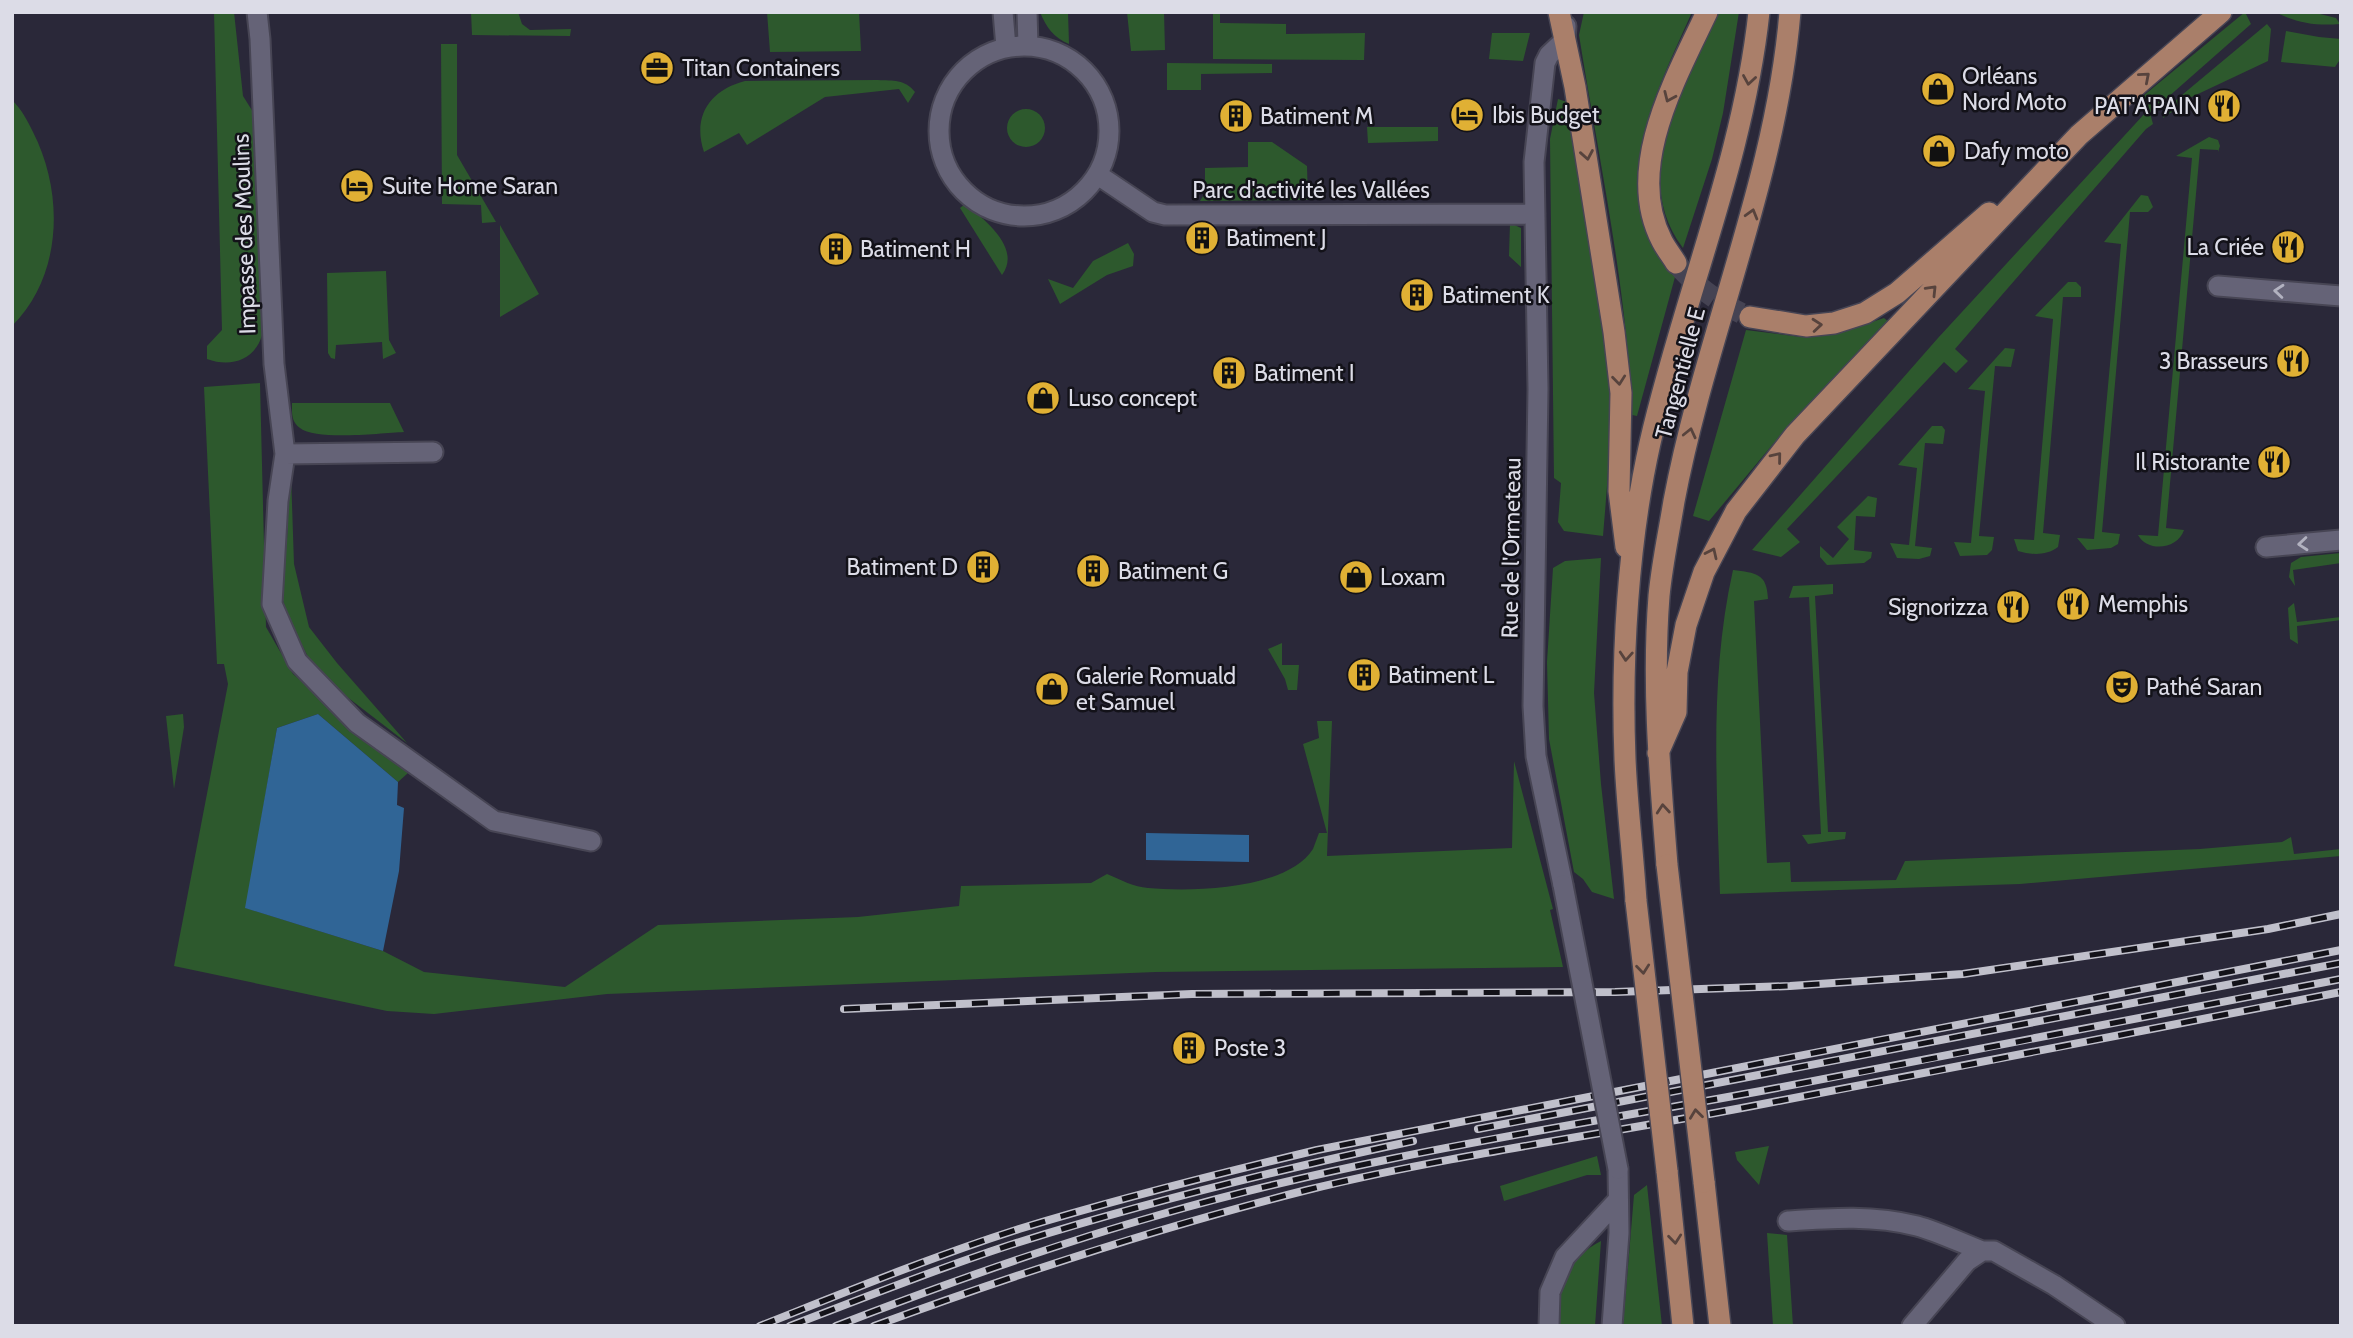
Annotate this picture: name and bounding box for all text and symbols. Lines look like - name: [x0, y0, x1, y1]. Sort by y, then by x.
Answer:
- office icon: Titan Containers: [638, 49, 676, 87]
- place label: Titan Containers: [682, 54, 840, 82]
- place label: Orléans Nord Moto: [1962, 62, 2067, 116]
- shop icon: Orléans Nord Moto: [1919, 70, 1957, 108]
- one-way arrow: [2136, 73, 2149, 85]
- one-way arrow: [1742, 74, 1757, 86]
- restaurant icon: PAT'A'PAIN: [2205, 87, 2243, 125]
- one-way arrow: [1663, 89, 1677, 102]
- place label: PAT'A'PAIN: [2094, 92, 2200, 120]
- hotel icon: Ibis Budget: [1448, 96, 1486, 134]
- building icon: Batiment M: [1217, 97, 1255, 135]
- place label: Ibis Budget: [1492, 101, 1600, 129]
- place label: Batiment M: [1260, 102, 1373, 130]
- shop icon: Dafy moto: [1920, 132, 1958, 170]
- street label: Impasse des Moulins: [227, 133, 261, 335]
- place label: Dafy moto: [1964, 137, 2069, 165]
- one-way arrow: [1579, 149, 1594, 161]
- hotel icon: Suite Home Saran: [338, 167, 376, 205]
- place label: Suite Home Saran: [382, 172, 558, 200]
- street label: Parc d'activité les Vallées: [1192, 176, 1430, 204]
- one-way arrow: [1744, 208, 1758, 220]
- building icon: Batiment J: [1183, 219, 1221, 257]
- place label: Batiment J: [1226, 224, 1327, 252]
- restaurant icon: La Criée: [2269, 228, 2307, 266]
- building icon: Batiment H: [817, 230, 855, 268]
- place label: La Criée: [2187, 233, 2264, 261]
- place label: Batiment H: [860, 235, 971, 263]
- building icon: Batiment K: [1398, 276, 1436, 314]
- place label: Batiment K: [1442, 281, 1550, 309]
- one-way arrow: [2274, 284, 2285, 299]
- one-way arrow: [1924, 285, 1937, 298]
- street label: Tangentielle E: [1649, 304, 1711, 442]
- one-way arrow: [1812, 318, 1823, 333]
- restaurant icon: 3 Brasseurs: [2274, 342, 2312, 380]
- place label: 3 Brasseurs: [2159, 347, 2268, 375]
- building icon: Batiment I: [1210, 354, 1248, 392]
- place label: Batiment I: [1254, 359, 1355, 387]
- one-way arrow: [1612, 374, 1627, 386]
- shop icon: Luso concept: [1024, 379, 1062, 417]
- place label: Luso concept: [1068, 384, 1197, 412]
- one-way arrow: [1682, 427, 1696, 439]
- restaurant icon: Il Ristorante: [2255, 443, 2293, 481]
- place label: Il Ristorante: [2135, 448, 2250, 476]
- one-way arrow: [1769, 452, 1782, 464]
- street label: Rue de l'Ormeteau: [1495, 457, 1527, 639]
- one-way arrow: [2298, 536, 2309, 551]
- building icon: Batiment D: [964, 548, 1002, 586]
- one-way arrow: [1704, 548, 1718, 561]
- building icon: Batiment G: [1074, 552, 1112, 590]
- place label: Batiment D: [847, 553, 958, 581]
- place label: Batiment G: [1118, 557, 1228, 585]
- shop icon: Loxam: [1337, 558, 1375, 596]
- place label: Loxam: [1380, 563, 1446, 591]
- restaurant icon: Memphis: [2054, 585, 2092, 623]
- restaurant icon: Signorizza: [1994, 588, 2032, 626]
- place label: Memphis: [2098, 590, 2188, 618]
- place label: Signorizza: [1888, 593, 1988, 621]
- one-way arrow: [1619, 650, 1634, 661]
- building icon: Batiment L: [1345, 656, 1383, 694]
- place label: Batiment L: [1388, 661, 1495, 689]
- place label: Galerie Romuald et Samuel: [1076, 662, 1236, 716]
- theatre icon: Pathé Saran: [2103, 668, 2141, 706]
- shop icon: Galerie Romuald et Samuel: [1033, 670, 1071, 708]
- place label: Pathé Saran: [2146, 673, 2262, 701]
- one-way arrow: [1656, 804, 1671, 815]
- one-way arrow: [1635, 964, 1650, 975]
- building icon: Poste 3: [1170, 1029, 1208, 1067]
- place label: Poste 3: [1214, 1034, 1286, 1062]
- one-way arrow: [1689, 1108, 1704, 1120]
- one-way arrow: [1667, 1233, 1682, 1245]

